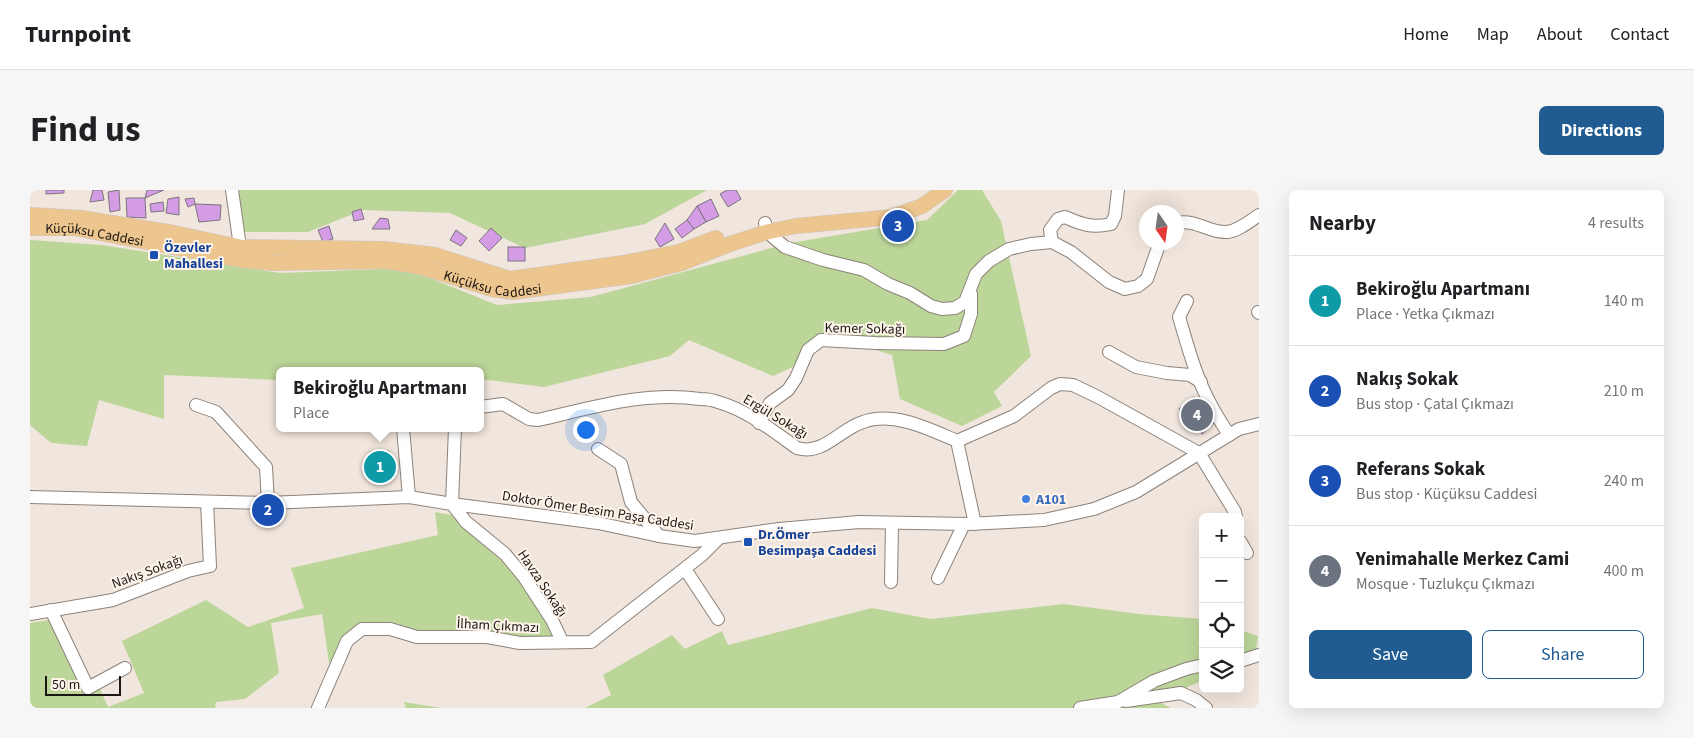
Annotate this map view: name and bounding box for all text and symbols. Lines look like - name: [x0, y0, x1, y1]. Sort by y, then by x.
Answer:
- text: Turnpoint: [25, 17, 131, 52]
- text: Home: [1403, 22, 1449, 47]
- text: Map: [1477, 22, 1509, 47]
- text: About: [1537, 22, 1582, 47]
- text: Contact: [1610, 22, 1669, 47]
- text: Find us: [30, 105, 140, 155]
- button: Directions: [1539, 106, 1664, 155]
- north arrow: [1139, 205, 1184, 250]
- pin: 3: [882, 207, 914, 245]
- text: Nearby: [1309, 208, 1376, 238]
- text: 4 results: [1588, 212, 1644, 234]
- street label: Küçüksu Caddesi: [45, 219, 145, 252]
- place label: Özevler Mahallesi: [164, 238, 223, 274]
- marker: Özevler Mahallesi: [148, 249, 160, 261]
- street label: Küçüksu Caddesi: [441, 266, 543, 303]
- text: Bekiroğlu Apartmanı: [1356, 276, 1530, 303]
- text: 1: [1321, 290, 1329, 312]
- text: 140 m: [1604, 290, 1644, 312]
- text: Place · Yetka Çıkmazı: [1356, 303, 1495, 325]
- street label: Kemer Sokağı: [825, 318, 905, 340]
- text: Nakış Sokak: [1356, 366, 1458, 393]
- popup: [276, 367, 484, 432]
- text: Bekiroğlu Apartmanı: [293, 375, 467, 402]
- text: 2: [1321, 380, 1329, 402]
- text: 210 m: [1604, 380, 1644, 402]
- street label: Ergül Sokağı: [739, 390, 812, 444]
- text: Bus stop · Çatal Çıkmazı: [1356, 393, 1514, 415]
- pin: 4: [1181, 396, 1213, 434]
- text: Place: [293, 402, 329, 424]
- your location: [573, 417, 599, 443]
- pin: 1: [364, 448, 396, 486]
- text: Referans Sokak: [1356, 456, 1485, 483]
- text: 3: [1321, 470, 1329, 492]
- text: 240 m: [1604, 470, 1644, 492]
- text: Bus stop · Küçüksu Caddesi: [1356, 483, 1537, 505]
- street label: Doktor Ömer Besim Paşa Caddesi: [500, 486, 695, 536]
- place label: A101: [1035, 490, 1066, 510]
- pin: 2: [252, 491, 284, 529]
- marker: A101: [1020, 493, 1032, 505]
- map controls: [1199, 513, 1244, 693]
- button: +: [1199, 513, 1244, 558]
- place label: Dr.Ömer Besimpaşa Caddesi: [758, 525, 876, 561]
- marker: Dr.Ömer Besimpaşa Caddesi: [742, 536, 754, 548]
- street label: Havza Sokağı: [512, 546, 572, 621]
- text: Yenimahalle Merkez Cami: [1356, 546, 1569, 573]
- street label: Nakış Sokağı: [109, 550, 186, 594]
- button: −: [1199, 558, 1244, 603]
- text: 4: [1321, 560, 1329, 582]
- text: 400 m: [1604, 560, 1644, 582]
- text: Mosque · Tuzlukçu Çıkmazı: [1356, 573, 1535, 595]
- button: locate: [1199, 603, 1244, 648]
- street label: İlham Çıkmazı: [456, 614, 540, 638]
- button: Save: [1309, 630, 1472, 679]
- button: Share: [1482, 630, 1644, 679]
- button: layers: [1199, 648, 1244, 693]
- scale bar: [45, 673, 121, 696]
- text: 50 m: [52, 675, 80, 695]

